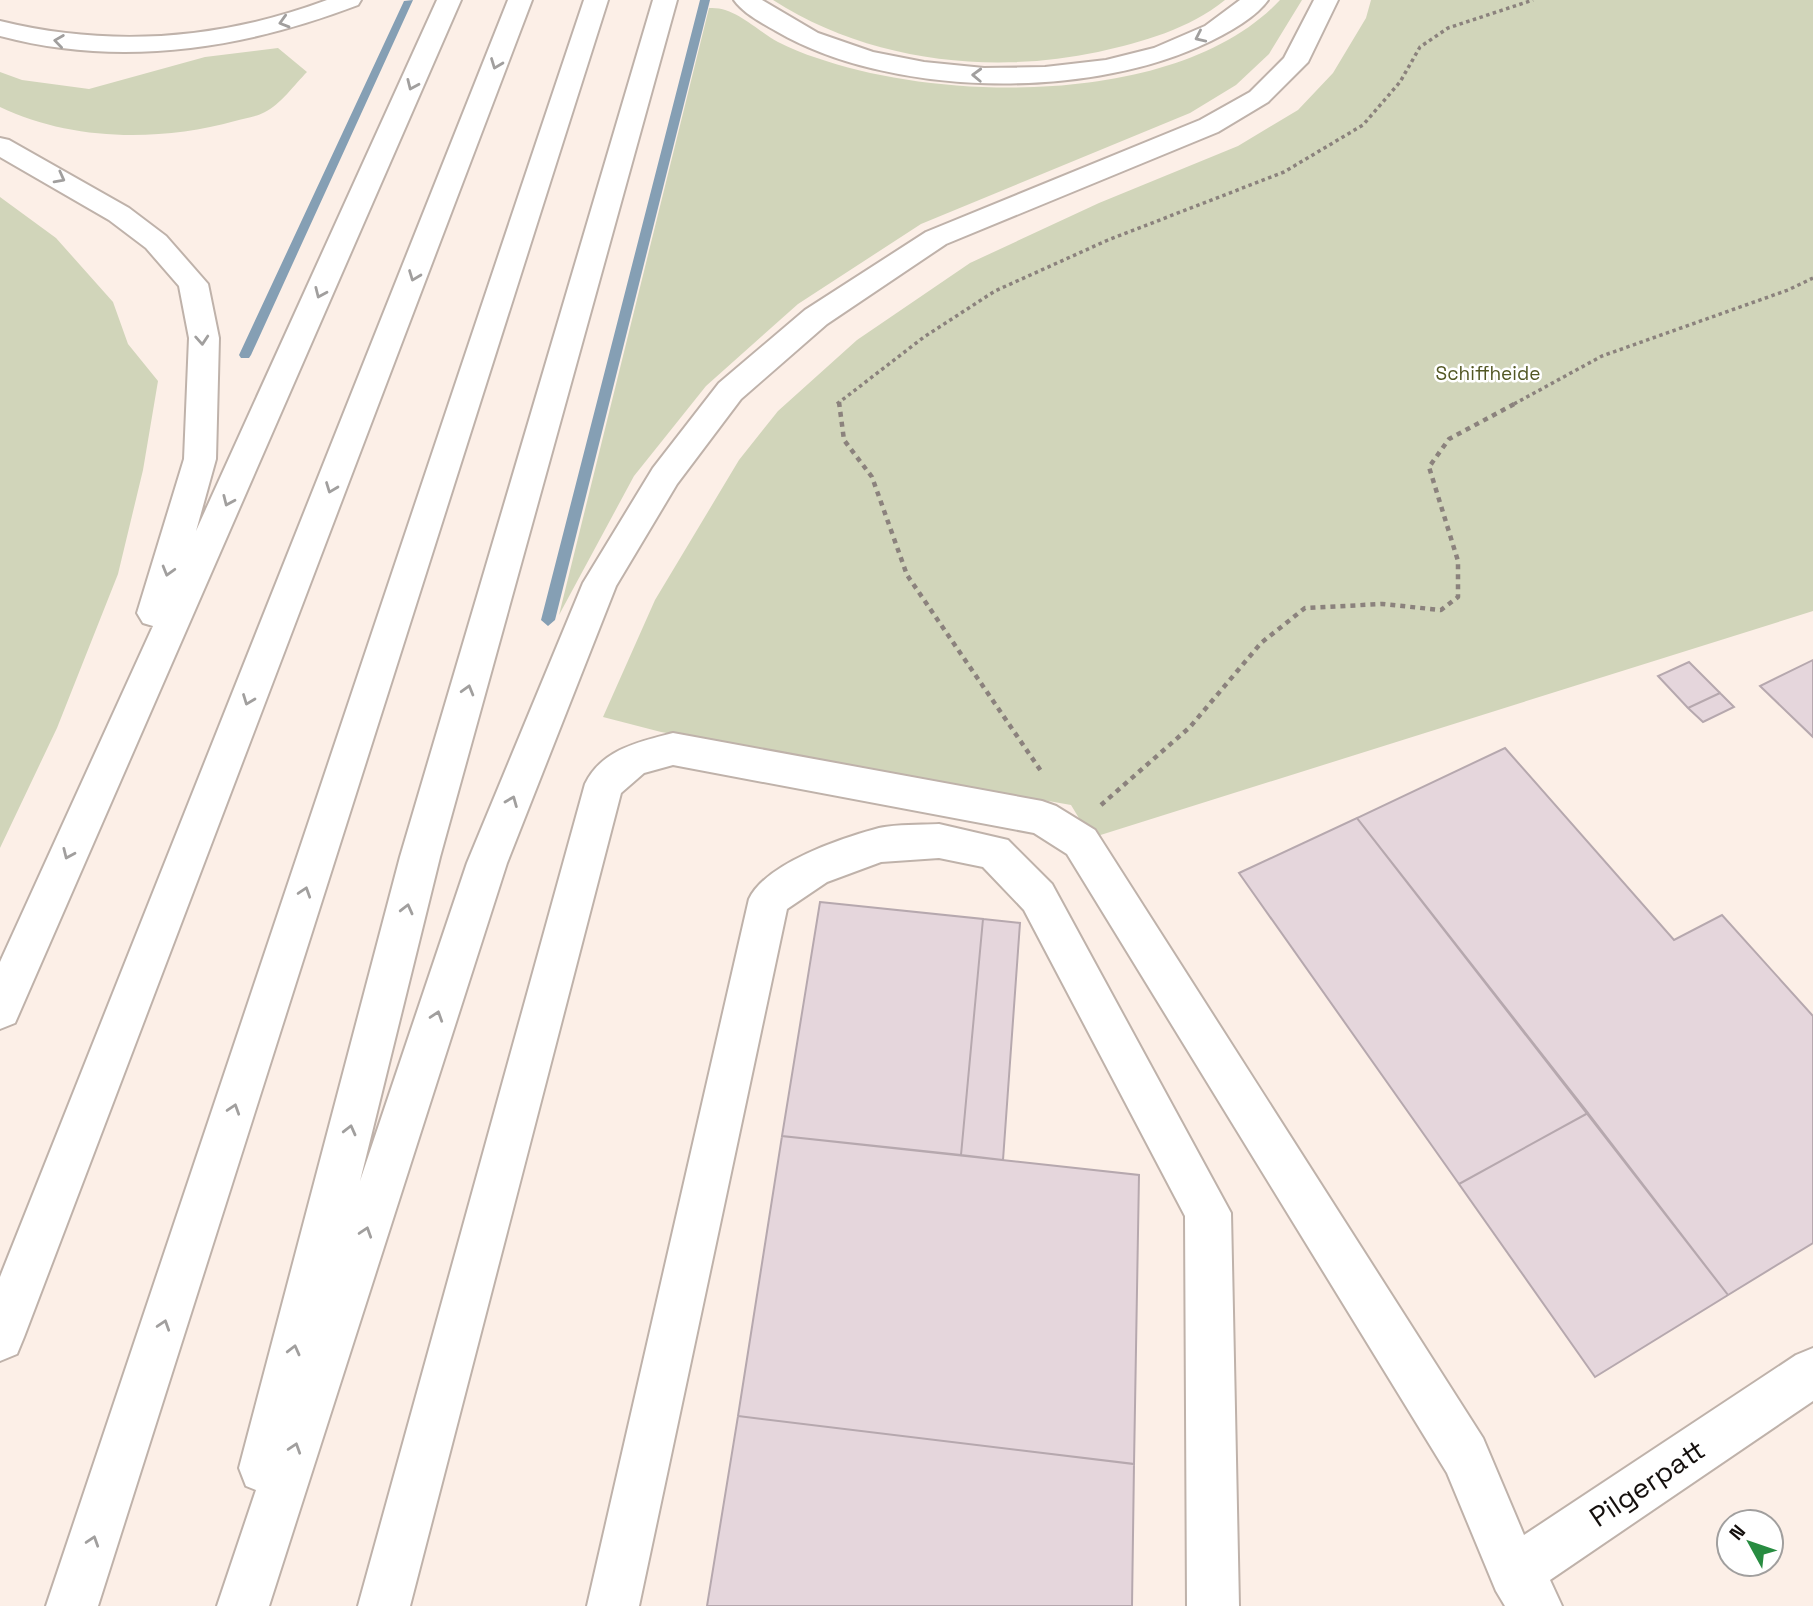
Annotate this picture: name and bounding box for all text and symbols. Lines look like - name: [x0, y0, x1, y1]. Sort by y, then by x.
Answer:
- one-way arrow: [278, 14, 290, 28]
- one-way arrow: [1194, 29, 1207, 43]
- one-way arrow: [53, 33, 65, 48]
- one-way arrow: [490, 57, 504, 69]
- one-way arrow: [972, 68, 983, 83]
- one-way arrow: [406, 78, 420, 90]
- one-way arrow: [53, 170, 65, 184]
- one-way arrow: [408, 270, 422, 282]
- one-way arrow: [314, 286, 328, 298]
- one-way arrow: [194, 334, 209, 345]
- park label: Schiffheide: [1436, 361, 1540, 386]
- one-way arrow: [325, 481, 339, 494]
- one-way arrow: [222, 494, 236, 506]
- one-way arrow: [161, 565, 176, 577]
- one-way arrow: [459, 684, 474, 696]
- one-way arrow: [243, 693, 257, 705]
- one-way arrow: [504, 796, 518, 808]
- one-way arrow: [62, 847, 76, 859]
- one-way arrow: [297, 887, 311, 899]
- one-way arrow: [399, 903, 413, 915]
- one-way arrow: [429, 1010, 443, 1022]
- one-way arrow: [226, 1103, 240, 1115]
- one-way arrow: [342, 1124, 356, 1136]
- one-way arrow: [358, 1226, 372, 1239]
- one-way arrow: [155, 1319, 170, 1331]
- one-way arrow: [286, 1344, 300, 1356]
- street label: Pilgerpatt: [1582, 1431, 1712, 1535]
- one-way arrow: [287, 1442, 301, 1455]
- north arrow: [1715, 1508, 1785, 1578]
- text: N: [1724, 1519, 1751, 1545]
- one-way arrow: [85, 1535, 99, 1548]

